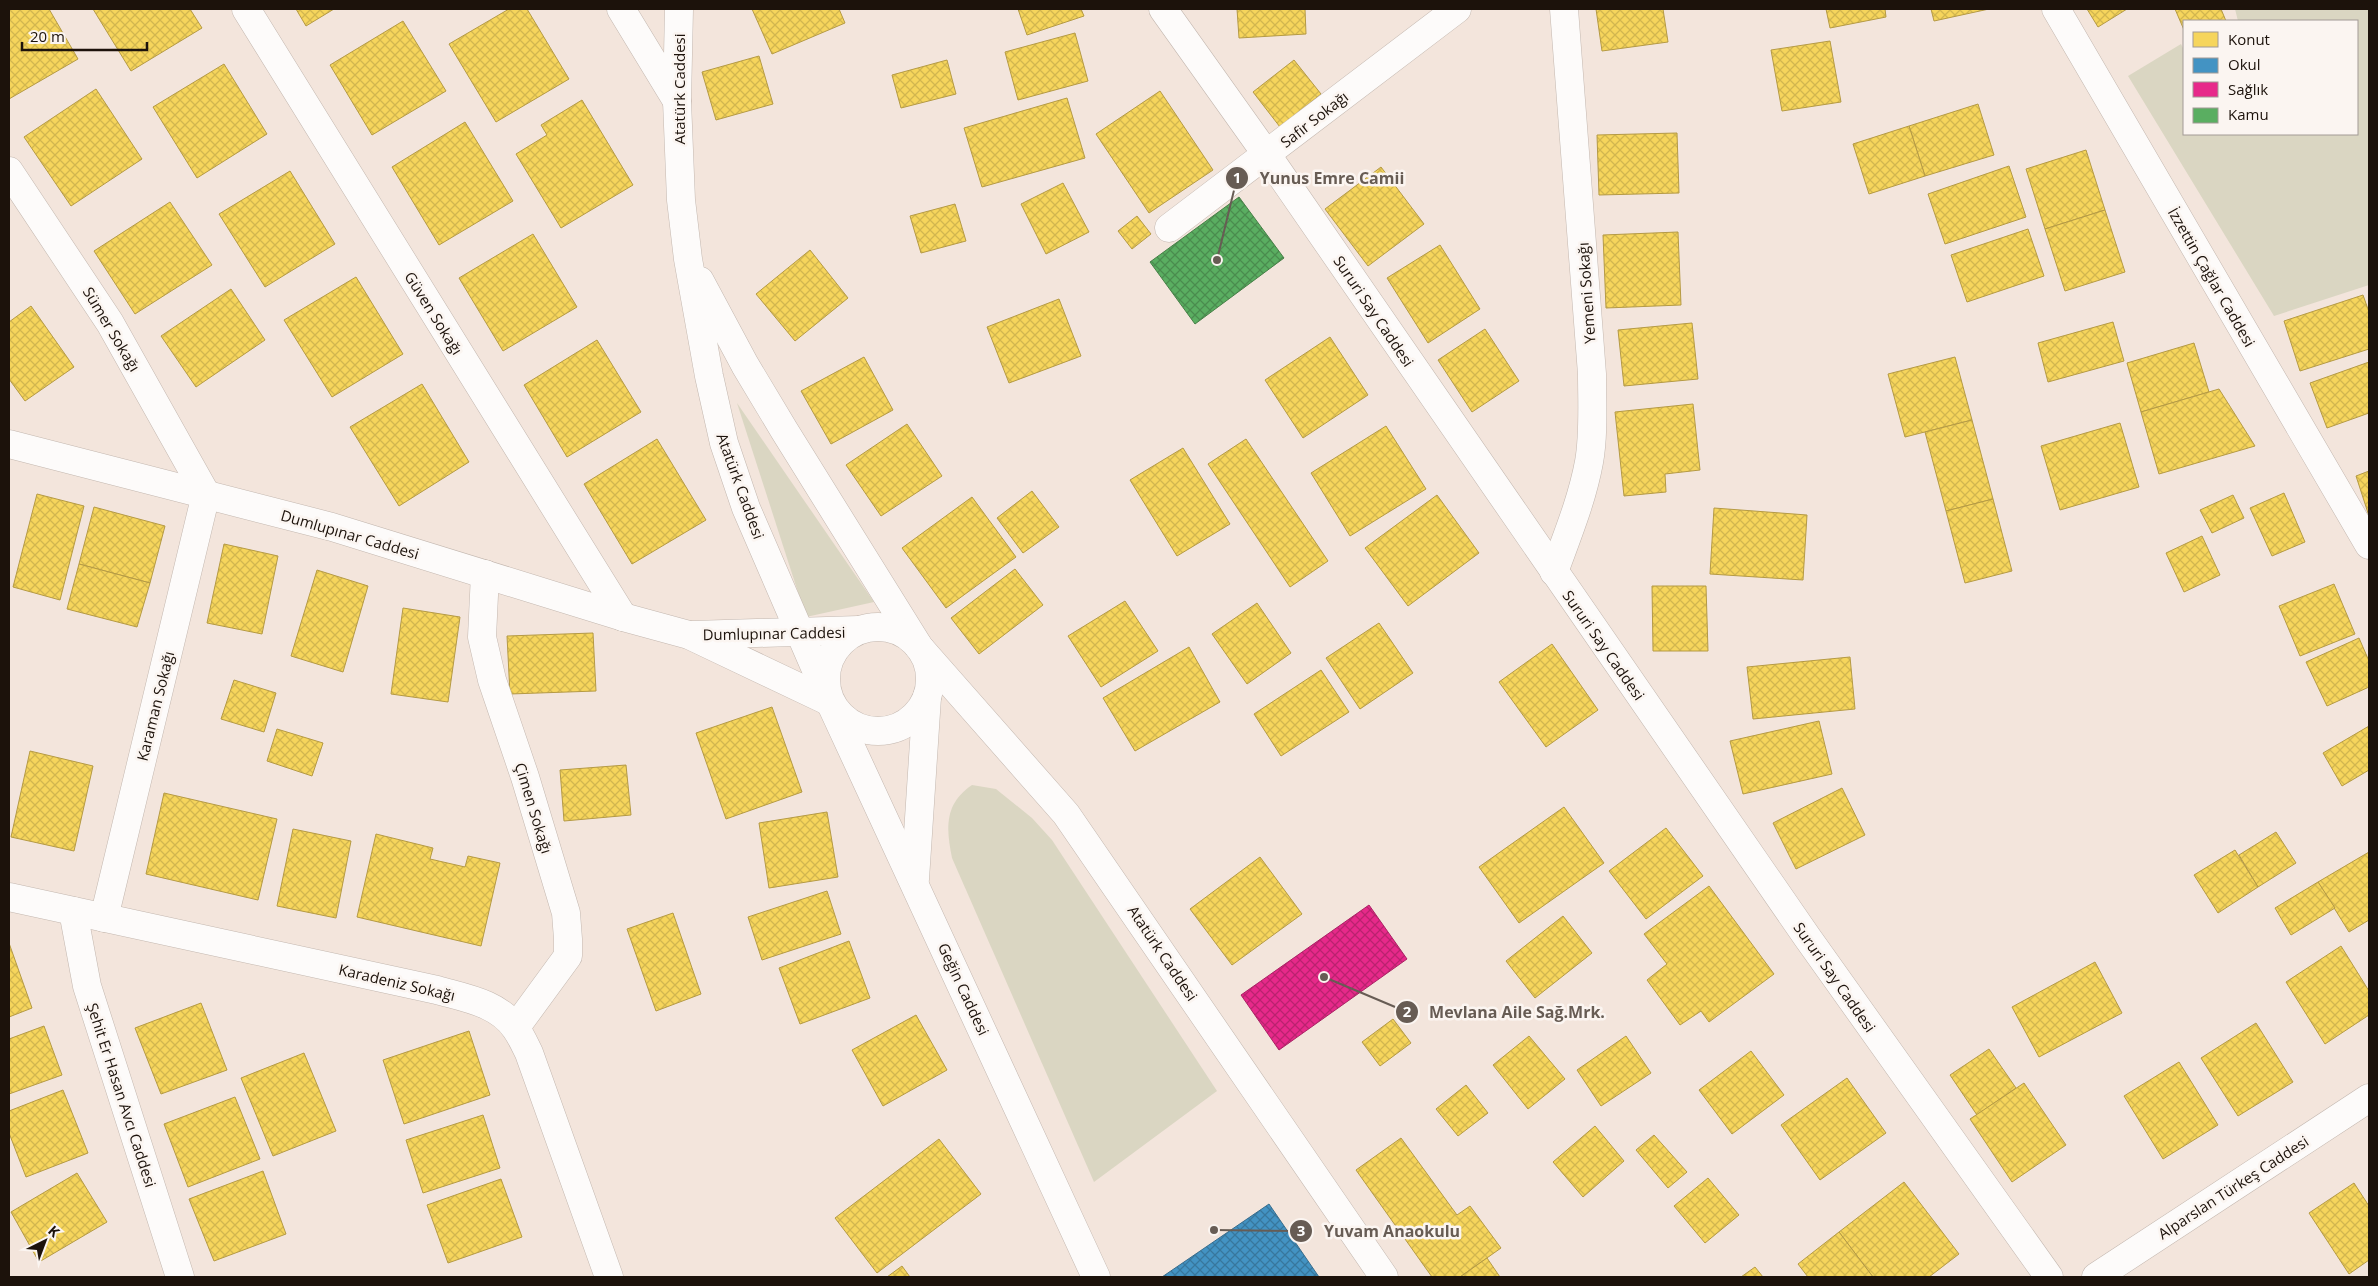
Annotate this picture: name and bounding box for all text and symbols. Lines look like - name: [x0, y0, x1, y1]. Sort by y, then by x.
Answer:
- scale bar: [22, 20, 148, 52]
- legend: [2183, 20, 2358, 135]
- text: 20 m: [30, 26, 65, 46]
- text: Konut: [2228, 29, 2270, 49]
- street label: Atatürk Caddesi: [669, 33, 689, 145]
- text: Okul: [2228, 54, 2261, 74]
- text: Sağlık: [2228, 79, 2268, 99]
- street label: Safir Sokağı: [1276, 86, 1352, 152]
- text: Kamu: [2228, 104, 2269, 124]
- callout: Yunus Emre Camii: [1224, 162, 1414, 193]
- text: 1: [1233, 167, 1241, 187]
- text: Yunus Emre Camii: [1260, 167, 1404, 189]
- street label: İzzettin Çağlar Caddesi: [2164, 204, 2260, 350]
- street label: Yemeni Sokağı: [1572, 242, 1600, 344]
- street label: Sururi Say Caddesi: [1329, 252, 1419, 370]
- street label: Güven Sokağı: [400, 268, 468, 358]
- street label: Sümer Sokağı: [79, 283, 145, 375]
- street label: Atatürk Caddesi: [713, 430, 769, 542]
- street label: Dumlupınar Caddesi: [279, 505, 421, 563]
- street label: Sururi Say Caddesi: [1559, 586, 1649, 704]
- street label: Dumlupınar Caddesi: [702, 622, 846, 644]
- street label: Karaman Sokağı: [132, 649, 178, 763]
- street label: Çimen Sokağı: [511, 760, 557, 856]
- street label: Atatürk Caddesi: [1124, 901, 1202, 1005]
- street label: Sururi Say Caddesi: [1790, 918, 1880, 1036]
- street label: Geğin Caddesi: [934, 940, 994, 1038]
- street label: Karadeniz Sokağı: [337, 959, 457, 1005]
- callout: Mevlana Aile Sağ.Mrk.: [1394, 997, 1615, 1028]
- street label: Şehit Er Hasan Avcı Caddesi: [83, 1000, 161, 1190]
- text: 2: [1403, 1001, 1412, 1021]
- text: Mevlana Aile Sağ.Mrk.: [1429, 1001, 1605, 1023]
- street label: Alparslan Türkeş Caddesi: [2154, 1131, 2312, 1243]
- north arrow: [20, 1216, 70, 1266]
- callout: Yuvam Anaokulu: [1289, 1216, 1470, 1247]
- text: 3: [1297, 1220, 1305, 1240]
- text: Yuvam Anaokulu: [1324, 1220, 1460, 1242]
- text: K: [44, 1221, 64, 1242]

